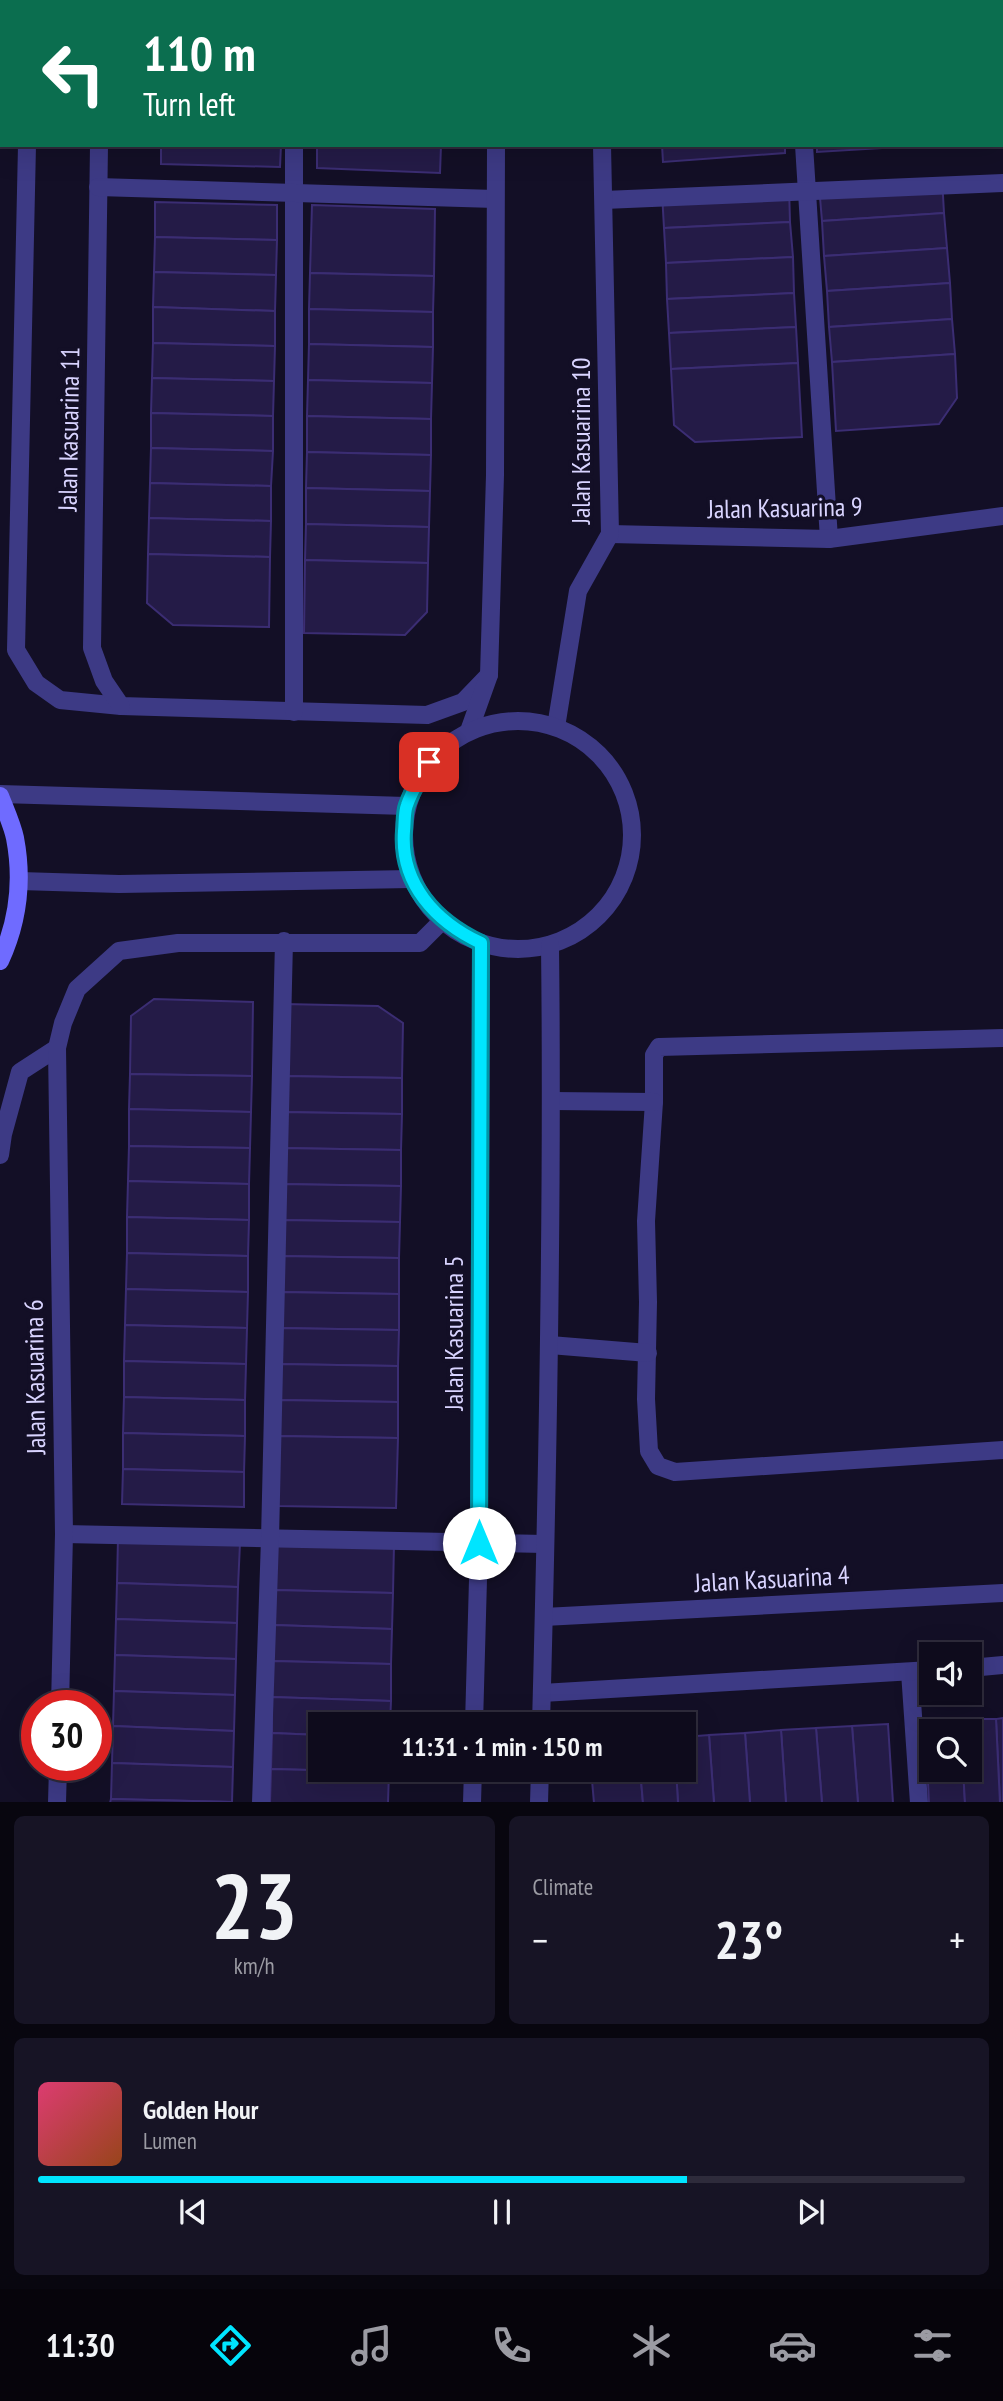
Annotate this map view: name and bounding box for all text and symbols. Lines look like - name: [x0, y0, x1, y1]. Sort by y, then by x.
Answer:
- text: 110 m: [143, 21, 256, 85]
- icon: left: [28, 28, 119, 119]
- text: Turn left: [143, 83, 235, 125]
- street label: Jalan kasuarina 11: [51, 346, 86, 513]
- street label: Jalan Kasuarina 10: [564, 358, 597, 525]
- street label: Jalan Kasuarina 9: [706, 490, 863, 525]
- pin: [399, 732, 459, 792]
- icon: arrive: [410, 743, 448, 781]
- street label: Jalan Kasuarina 5: [437, 1256, 470, 1412]
- street label: Jalan Kasuarina 6: [17, 1299, 52, 1456]
- position arrow: [442, 1506, 516, 1580]
- street label: Jalan Kasuarina 4: [693, 1558, 851, 1599]
- map controls: [919, 1642, 982, 1782]
- button: sound: [919, 1642, 982, 1705]
- speed limit sign: 30: [21, 1690, 112, 1781]
- button: search: [919, 1719, 982, 1782]
- text: 11:31 · 1 min · 150 m: [402, 1730, 602, 1763]
- text: 23: [211, 1846, 298, 1964]
- text: Climate: [533, 1872, 593, 1901]
- text: 23°: [714, 1906, 783, 1973]
- text: −: [533, 1915, 548, 1964]
- text: +: [949, 1915, 965, 1964]
- text: km/h: [234, 1951, 275, 1980]
- text: Golden Hour: [143, 2093, 258, 2126]
- text: Lumen: [143, 2126, 197, 2155]
- icon: previous: [174, 2193, 212, 2231]
- icon: pause: [483, 2193, 521, 2231]
- icon: next: [792, 2193, 830, 2231]
- icon: directions: [206, 2321, 255, 2370]
- icon: music: [347, 2321, 396, 2370]
- icon: phone: [487, 2321, 536, 2370]
- icon: climate: [627, 2321, 676, 2370]
- icon: car: [768, 2321, 817, 2370]
- icon: filters: [908, 2321, 957, 2370]
- text: 11:30: [46, 2324, 115, 2366]

